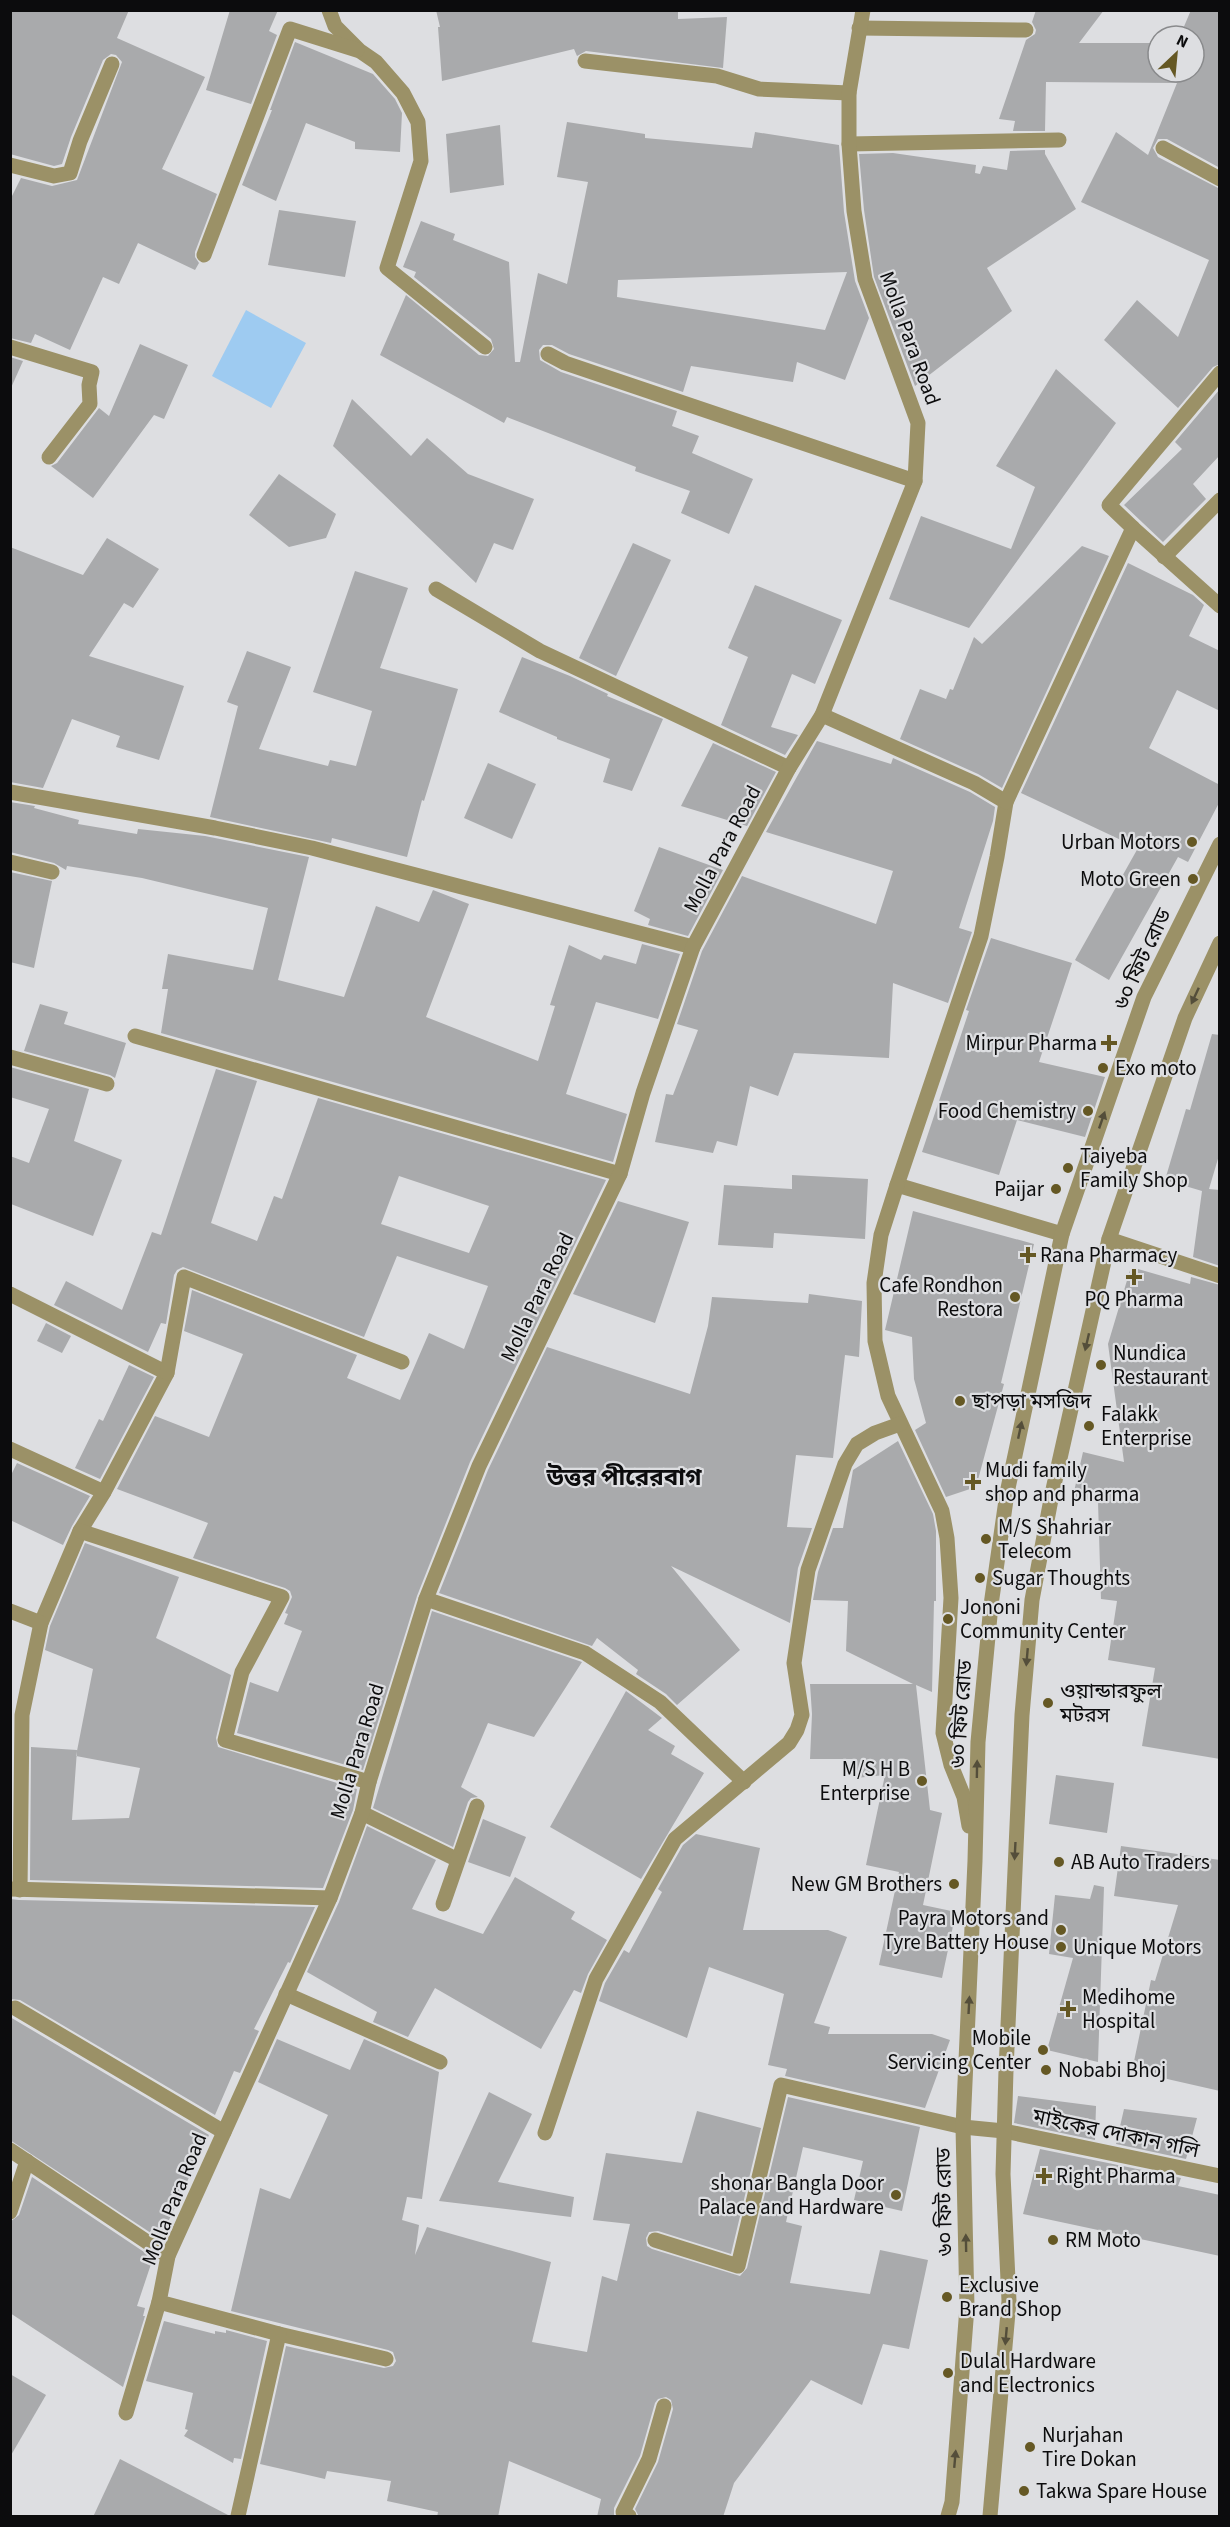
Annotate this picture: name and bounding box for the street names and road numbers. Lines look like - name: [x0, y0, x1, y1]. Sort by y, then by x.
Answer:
- street label: Molla Para Road: [872, 267, 948, 409]
- street label: Molla Para Road: [676, 780, 768, 918]
- street label: ৬০ ফিট রোড: [1105, 903, 1179, 1014]
- street label: Molla Para Road: [493, 1227, 581, 1367]
- street label: ৬০ ফিট রোড: [942, 1658, 980, 1769]
- street label: Molla Para Road: [322, 1679, 392, 1823]
- street label: মাইকের দোকান গলি: [1029, 2100, 1203, 2165]
- street label: Molla Para Road: [134, 2128, 214, 2270]
- street label: ৬০ ফিট রোড: [928, 2146, 960, 2256]

